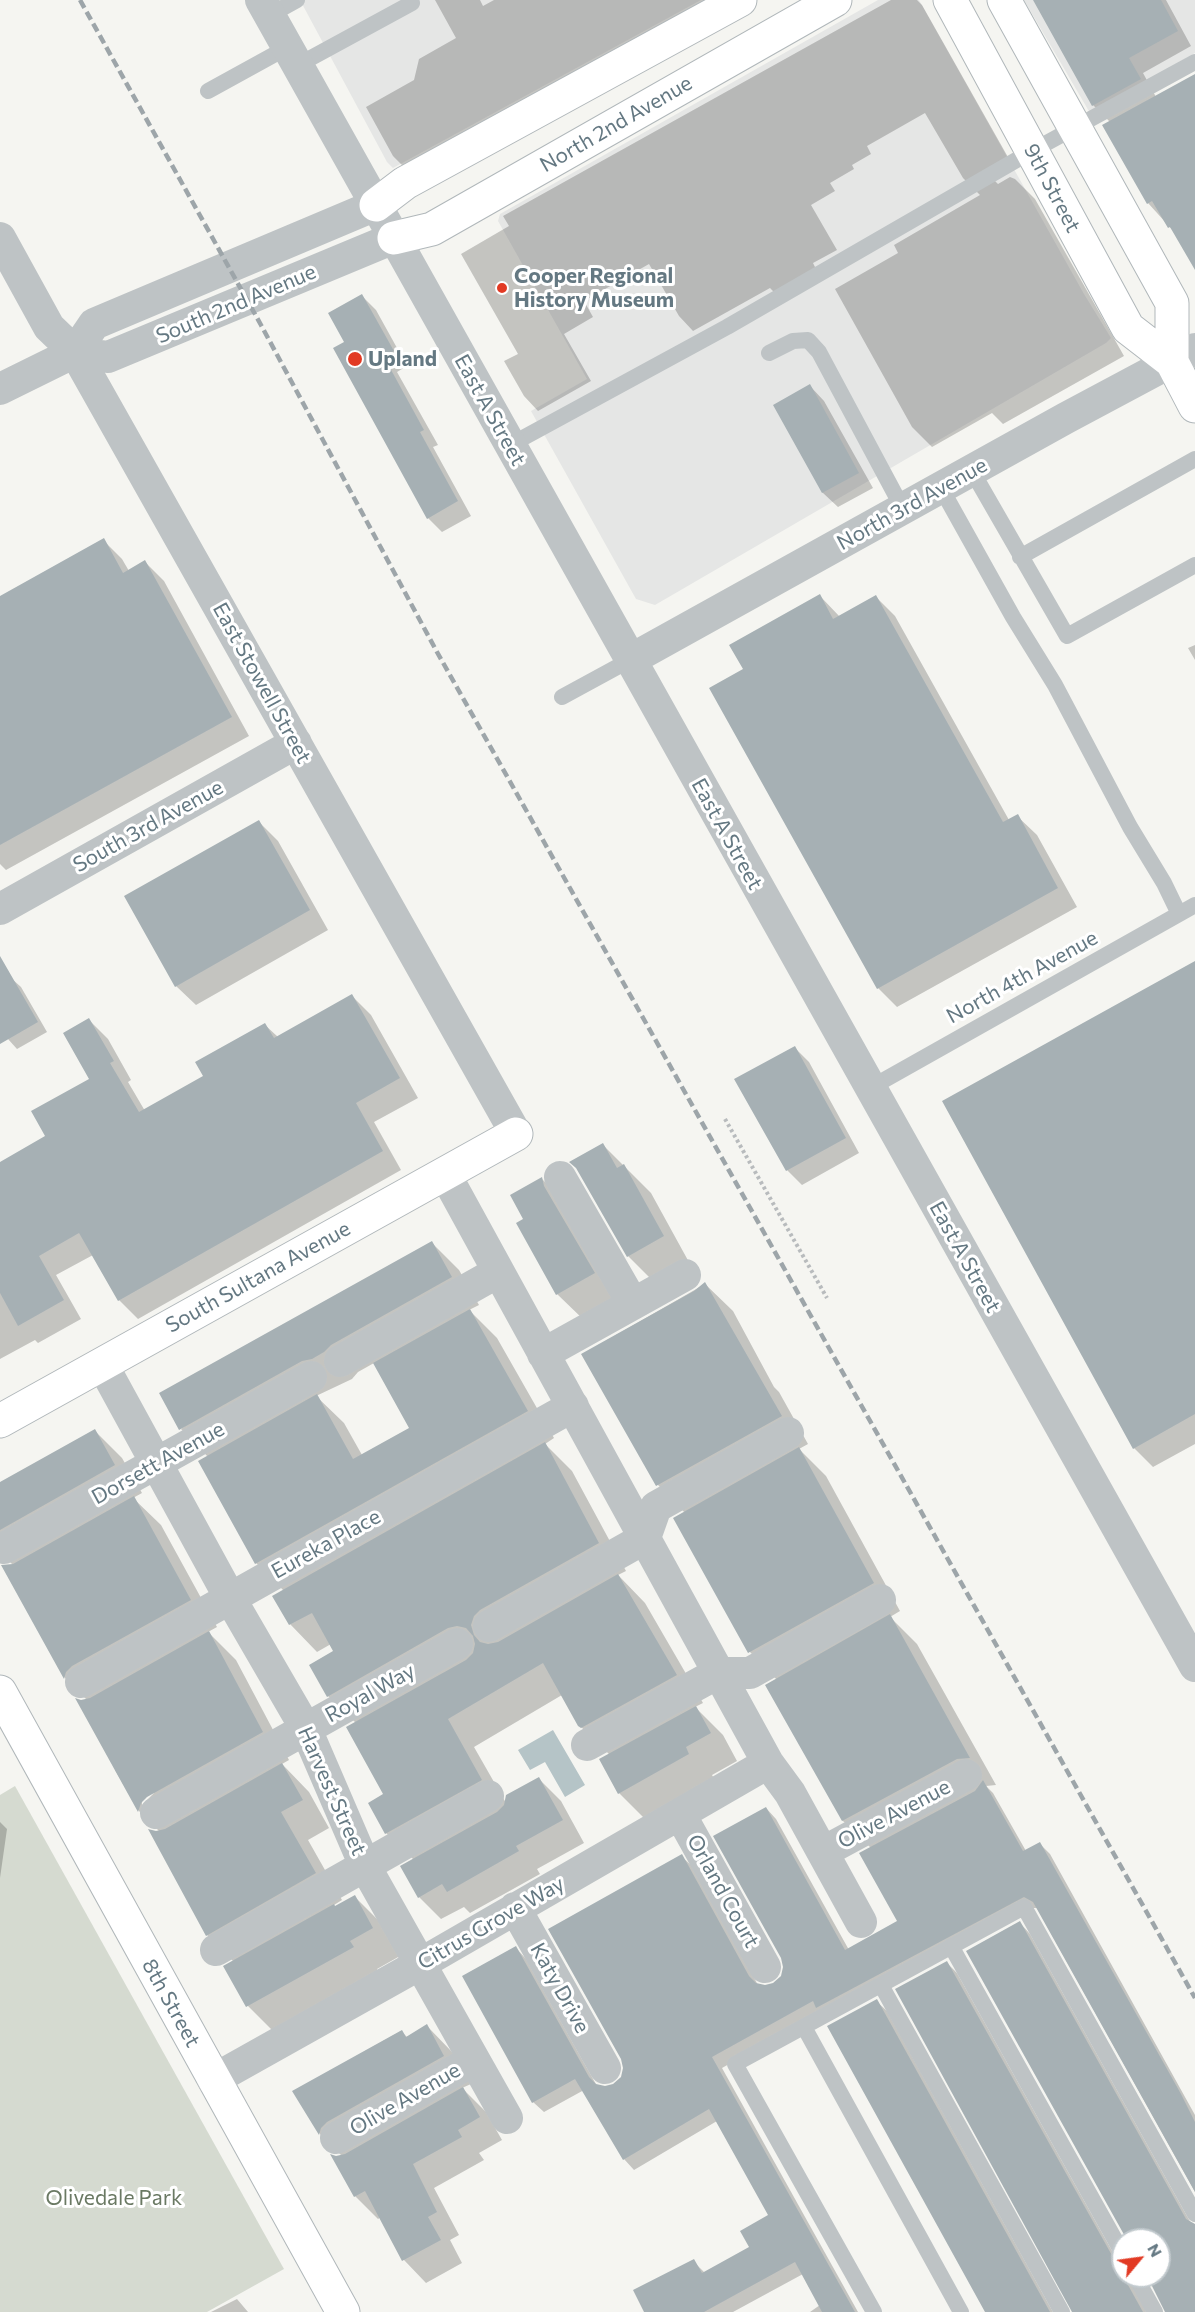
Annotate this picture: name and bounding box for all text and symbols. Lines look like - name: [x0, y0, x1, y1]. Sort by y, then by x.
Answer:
- street label: North 2nd Avenue: [536, 70, 696, 178]
- street label: 9th Street: [1018, 139, 1086, 237]
- street label: South 2nd Avenue: [152, 259, 320, 349]
- place label: Cooper Regional History Museum: [514, 263, 674, 313]
- marker: Cooper Regional History Museum: [495, 281, 509, 295]
- place label: Upland: [368, 346, 437, 372]
- marker: Upland: [346, 350, 364, 368]
- street label: East A Street: [449, 350, 531, 470]
- street label: North 3rd Avenue: [833, 452, 991, 556]
- street label: East Stowell Street: [207, 598, 317, 768]
- street label: South 3rd Avenue: [69, 774, 227, 878]
- street label: East A Street: [686, 774, 768, 894]
- street label: North 4th Avenue: [942, 925, 1102, 1029]
- street label: East A Street: [924, 1197, 1006, 1317]
- street label: South Sultana Avenue: [161, 1216, 355, 1338]
- street label: Dorsett Avenue: [87, 1416, 229, 1510]
- street label: Eureka Place: [267, 1504, 385, 1584]
- street label: Royal Way: [321, 1658, 419, 1728]
- street label: Harvest Street: [292, 1723, 372, 1859]
- street label: Olive Avenue: [834, 1774, 954, 1854]
- street label: Orland Court: [682, 1830, 764, 1952]
- street label: Citrus Grove Way: [413, 1871, 569, 1975]
- street label: Katy Drive: [525, 1938, 595, 2038]
- street label: 8th Street: [137, 1955, 205, 2051]
- street label: Olive Avenue: [345, 2057, 465, 2141]
- park label: Olivedale Park: [46, 2185, 182, 2211]
- north arrow: [1111, 2228, 1171, 2288]
- text: N: [1144, 2240, 1167, 2260]

